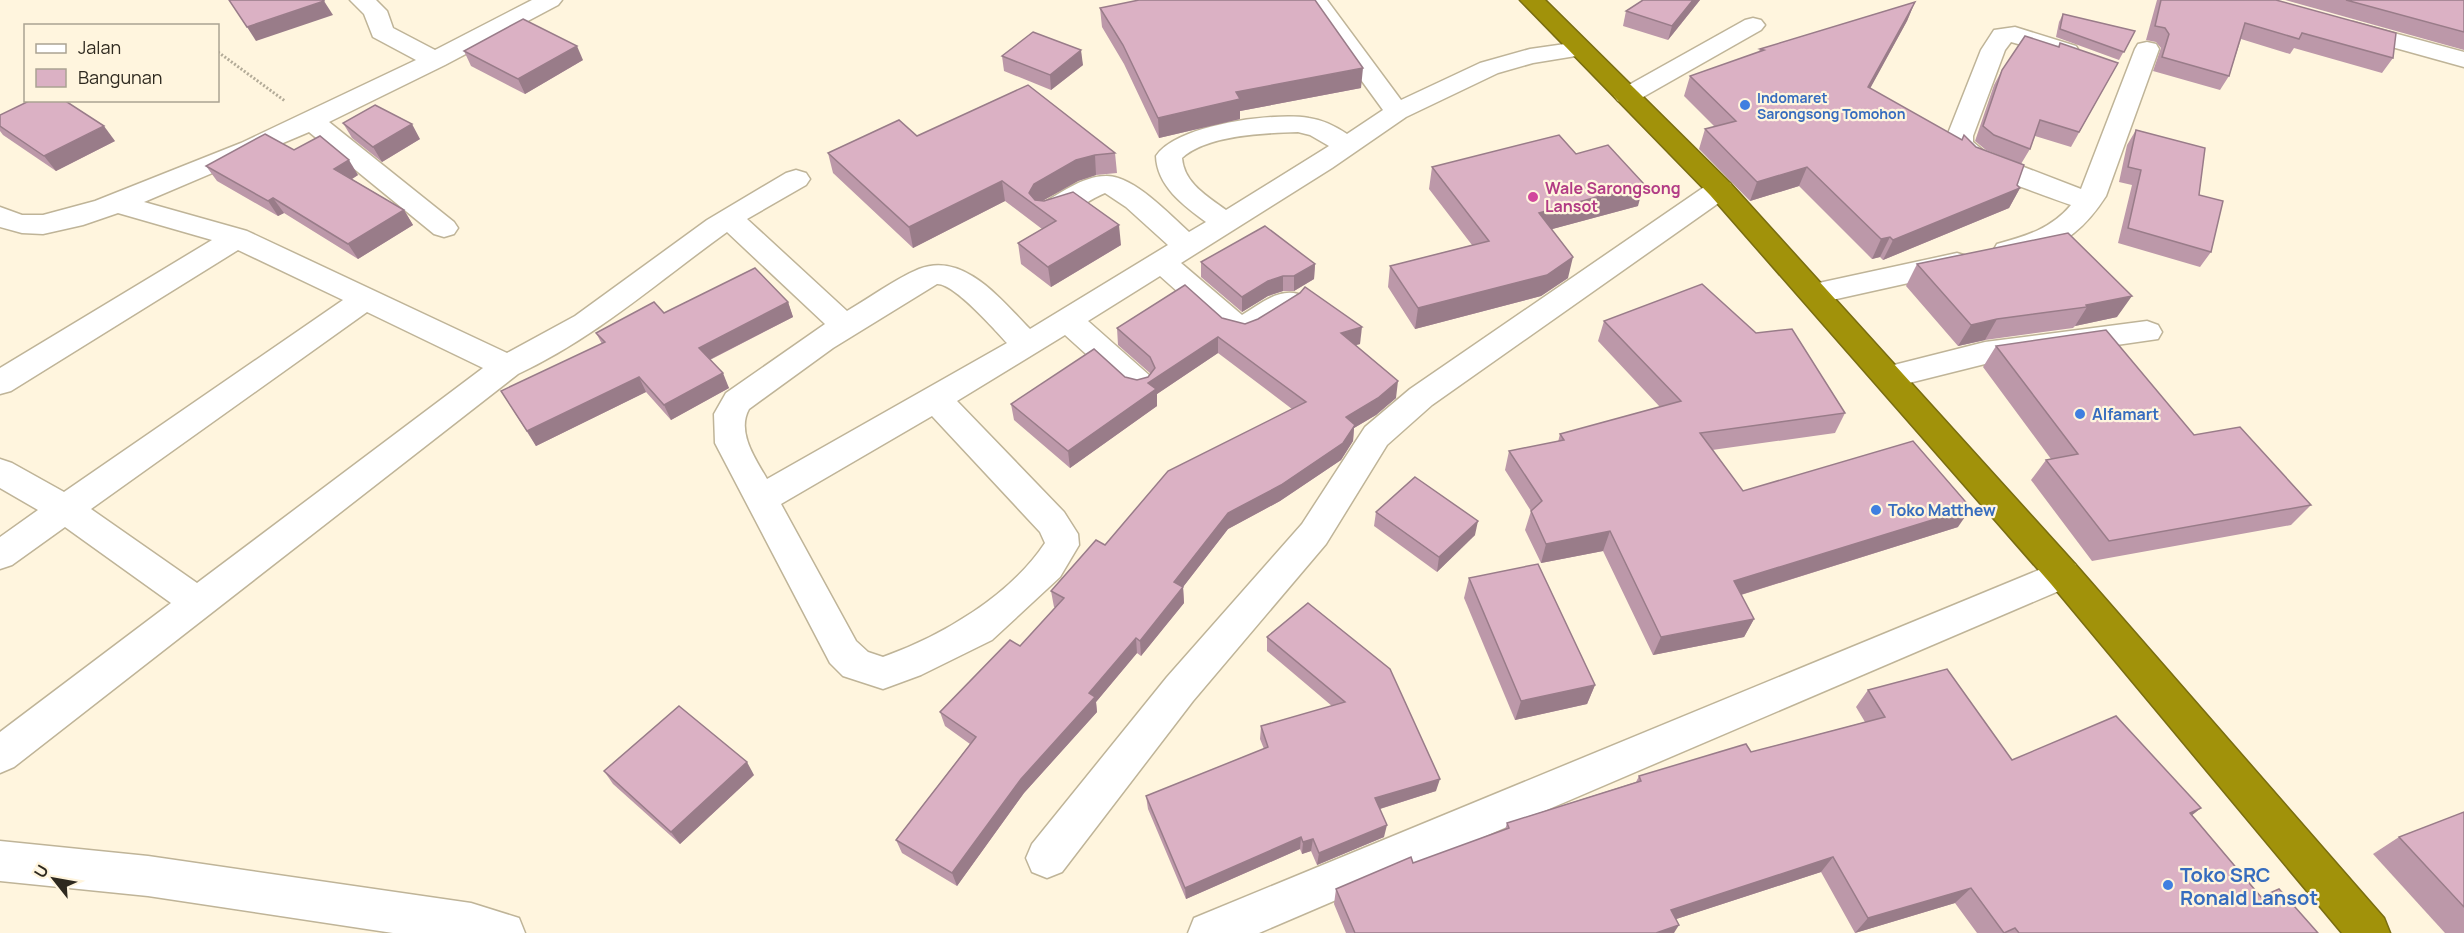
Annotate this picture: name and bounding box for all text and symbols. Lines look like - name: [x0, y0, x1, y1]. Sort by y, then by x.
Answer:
- legend: [24, 24, 219, 102]
- text: Jalan: [78, 35, 121, 59]
- text: Bangunan: [78, 65, 162, 89]
- place label: Indomaret Sarongsong Tomohon: [1757, 88, 1905, 123]
- marker: Indomaret Sarongsong Tomohon: [1738, 98, 1752, 112]
- place label: Wale Sarongsong Lansot: [1545, 177, 1681, 217]
- marker: Wale Sarongsong Lansot: [1526, 190, 1540, 204]
- place label: Alfamart: [2092, 403, 2159, 425]
- marker: Alfamart: [2073, 407, 2087, 421]
- place label: Toko Matthew: [1888, 499, 1996, 521]
- marker: Toko Matthew: [1869, 503, 1883, 517]
- north arrow: [24, 849, 84, 909]
- text: U: [29, 861, 54, 882]
- place label: Toko SRC Ronald Lansot: [2180, 861, 2318, 911]
- marker: Toko SRC Ronald Lansot: [2161, 878, 2175, 892]

